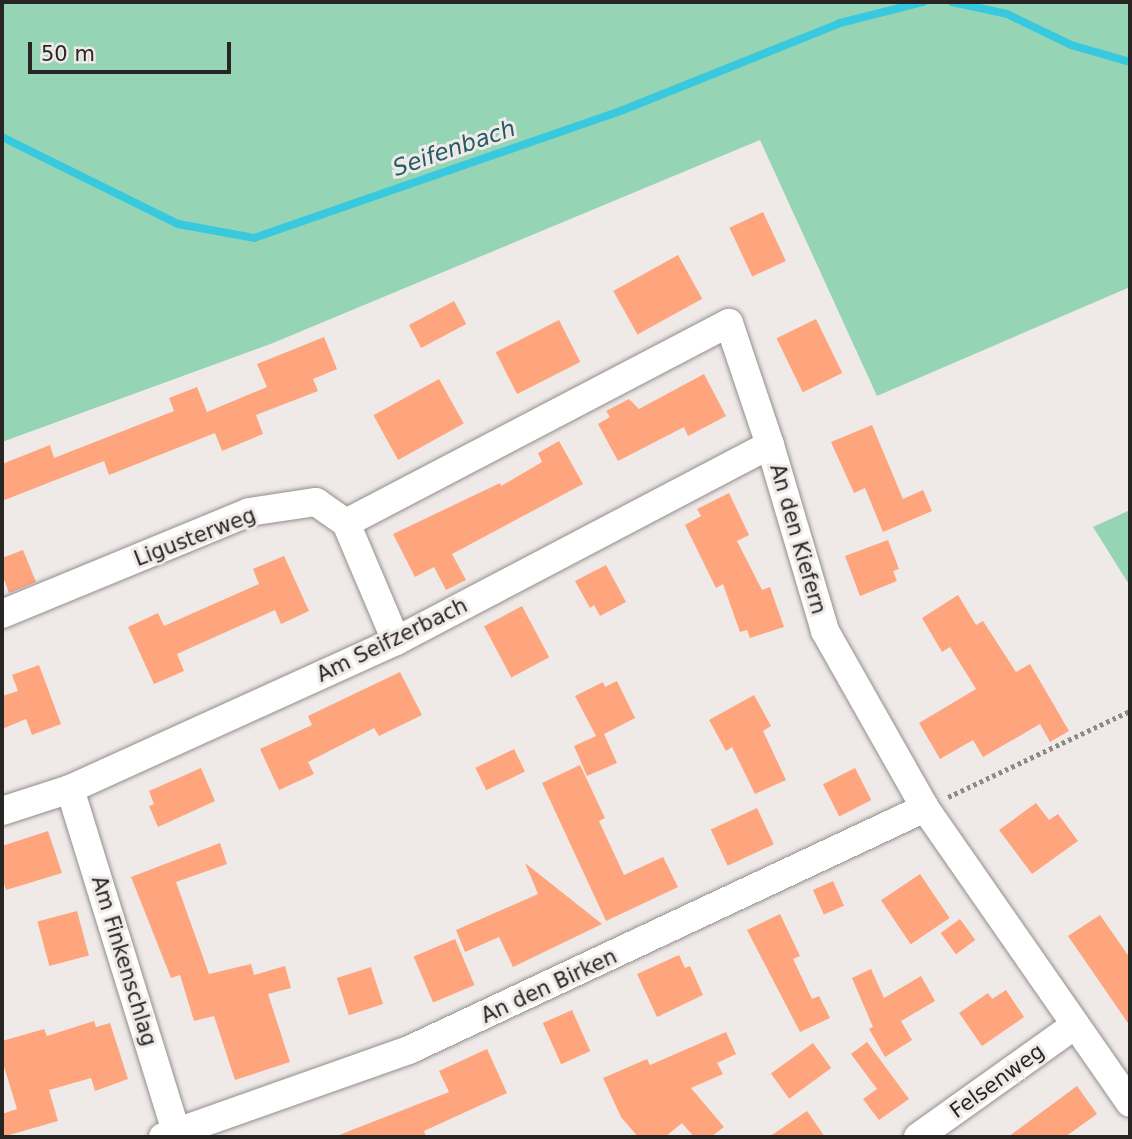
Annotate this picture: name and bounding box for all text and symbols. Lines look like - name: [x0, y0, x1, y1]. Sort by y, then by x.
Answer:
- scale bar: [32, 28, 234, 72]
- text: 50 m: [41, 42, 95, 66]
- water label: Seifenbach: [389, 114, 519, 182]
- street label: An den Kiefern: [765, 461, 831, 617]
- street label: Ligusterweg: [131, 502, 259, 572]
- street label: Am Seifzerbach: [313, 593, 471, 687]
- street label: Am Finkenschlag: [86, 873, 162, 1049]
- street label: An den Birken: [477, 943, 621, 1029]
- street label: Felsenweg: [945, 1038, 1049, 1124]

